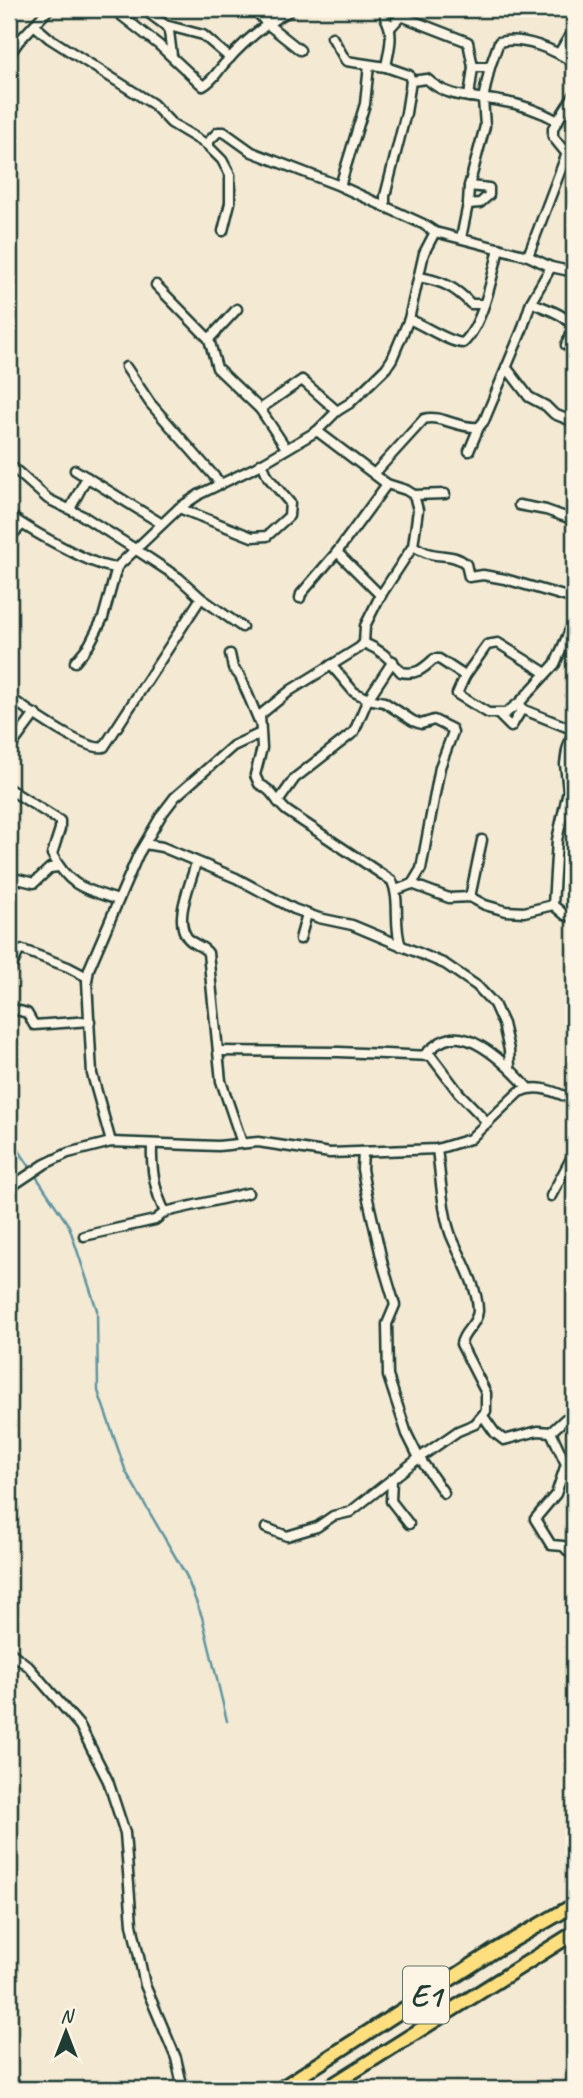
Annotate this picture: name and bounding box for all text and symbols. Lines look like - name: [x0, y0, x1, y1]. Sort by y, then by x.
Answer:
- road number: E1: [403, 1966, 449, 2024]
- north arrow: [32, 1996, 102, 2066]
- text: N: [60, 2004, 75, 2028]

